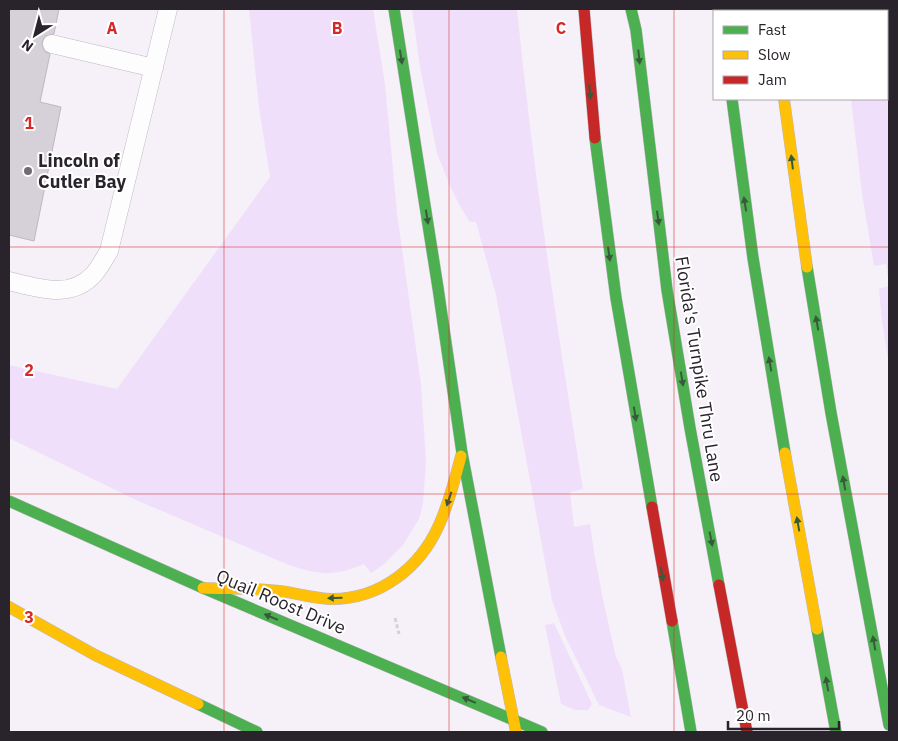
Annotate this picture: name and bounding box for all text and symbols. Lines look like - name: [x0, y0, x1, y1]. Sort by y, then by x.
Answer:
- north arrow: [10, 10, 60, 60]
- legend: [713, 10, 888, 100]
- text: A: [107, 18, 118, 38]
- text: B: [332, 18, 343, 38]
- text: C: [556, 18, 566, 38]
- text: Fast: [758, 20, 786, 39]
- text: N: [18, 35, 37, 56]
- text: Slow: [758, 45, 791, 64]
- one-way arrow: [397, 49, 405, 65]
- one-way arrow: [635, 49, 643, 65]
- text: Jam: [758, 70, 787, 89]
- one-way arrow: [587, 85, 595, 101]
- text: 1: [24, 113, 34, 133]
- place label: Lincoln of Cutler Bay: [38, 149, 127, 193]
- one-way arrow: [788, 154, 796, 170]
- marker: Lincoln of Cutler Bay: [22, 165, 34, 177]
- one-way arrow: [740, 195, 748, 211]
- one-way arrow: [423, 210, 431, 226]
- one-way arrow: [654, 211, 662, 227]
- one-way arrow: [606, 246, 614, 262]
- street label: Florida's Turnpike Thru Lane: [670, 254, 729, 484]
- one-way arrow: [813, 314, 821, 330]
- one-way arrow: [766, 356, 774, 372]
- text: 2: [24, 360, 34, 380]
- one-way arrow: [678, 371, 686, 387]
- one-way arrow: [631, 406, 639, 422]
- one-way arrow: [840, 475, 848, 491]
- one-way arrow: [444, 492, 452, 507]
- one-way arrow: [793, 516, 801, 532]
- one-way arrow: [707, 531, 715, 546]
- street label: Quail Roost Drive: [213, 564, 350, 639]
- one-way arrow: [659, 567, 667, 583]
- one-way arrow: [327, 595, 343, 603]
- text: 3: [24, 607, 34, 627]
- one-way arrow: [263, 613, 278, 621]
- one-way arrow: [870, 635, 878, 650]
- one-way arrow: [823, 677, 831, 692]
- one-way arrow: [461, 696, 476, 704]
- scale bar: [728, 698, 839, 730]
- text: 20 m: [736, 706, 771, 725]

